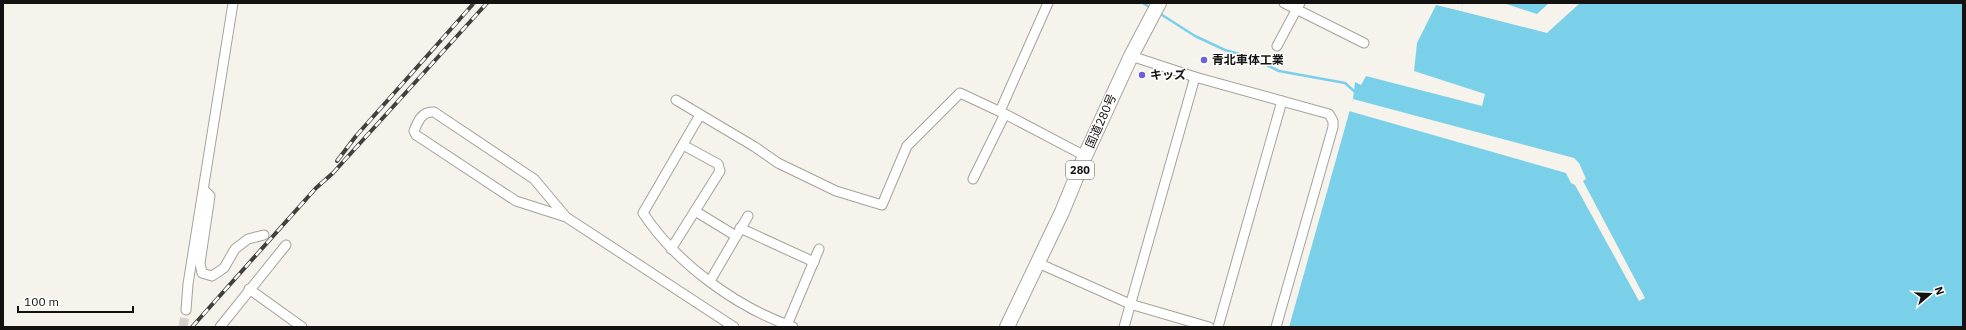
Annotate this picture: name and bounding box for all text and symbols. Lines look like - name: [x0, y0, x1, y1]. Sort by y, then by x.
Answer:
- place label: 青北車体工業: [1212, 52, 1284, 67]
- marker: 青北車体工業: [1199, 55, 1209, 65]
- place label: キッズ: [1150, 67, 1186, 82]
- marker: キッズ: [1137, 70, 1147, 80]
- street label: 国道280号: [1082, 91, 1119, 150]
- road number: 280: [1066, 161, 1094, 179]
- north arrow: [1910, 274, 1950, 314]
- text: N: [1932, 285, 1947, 297]
- scale bar: [18, 288, 133, 314]
- text: 100 m: [24, 294, 59, 309]

